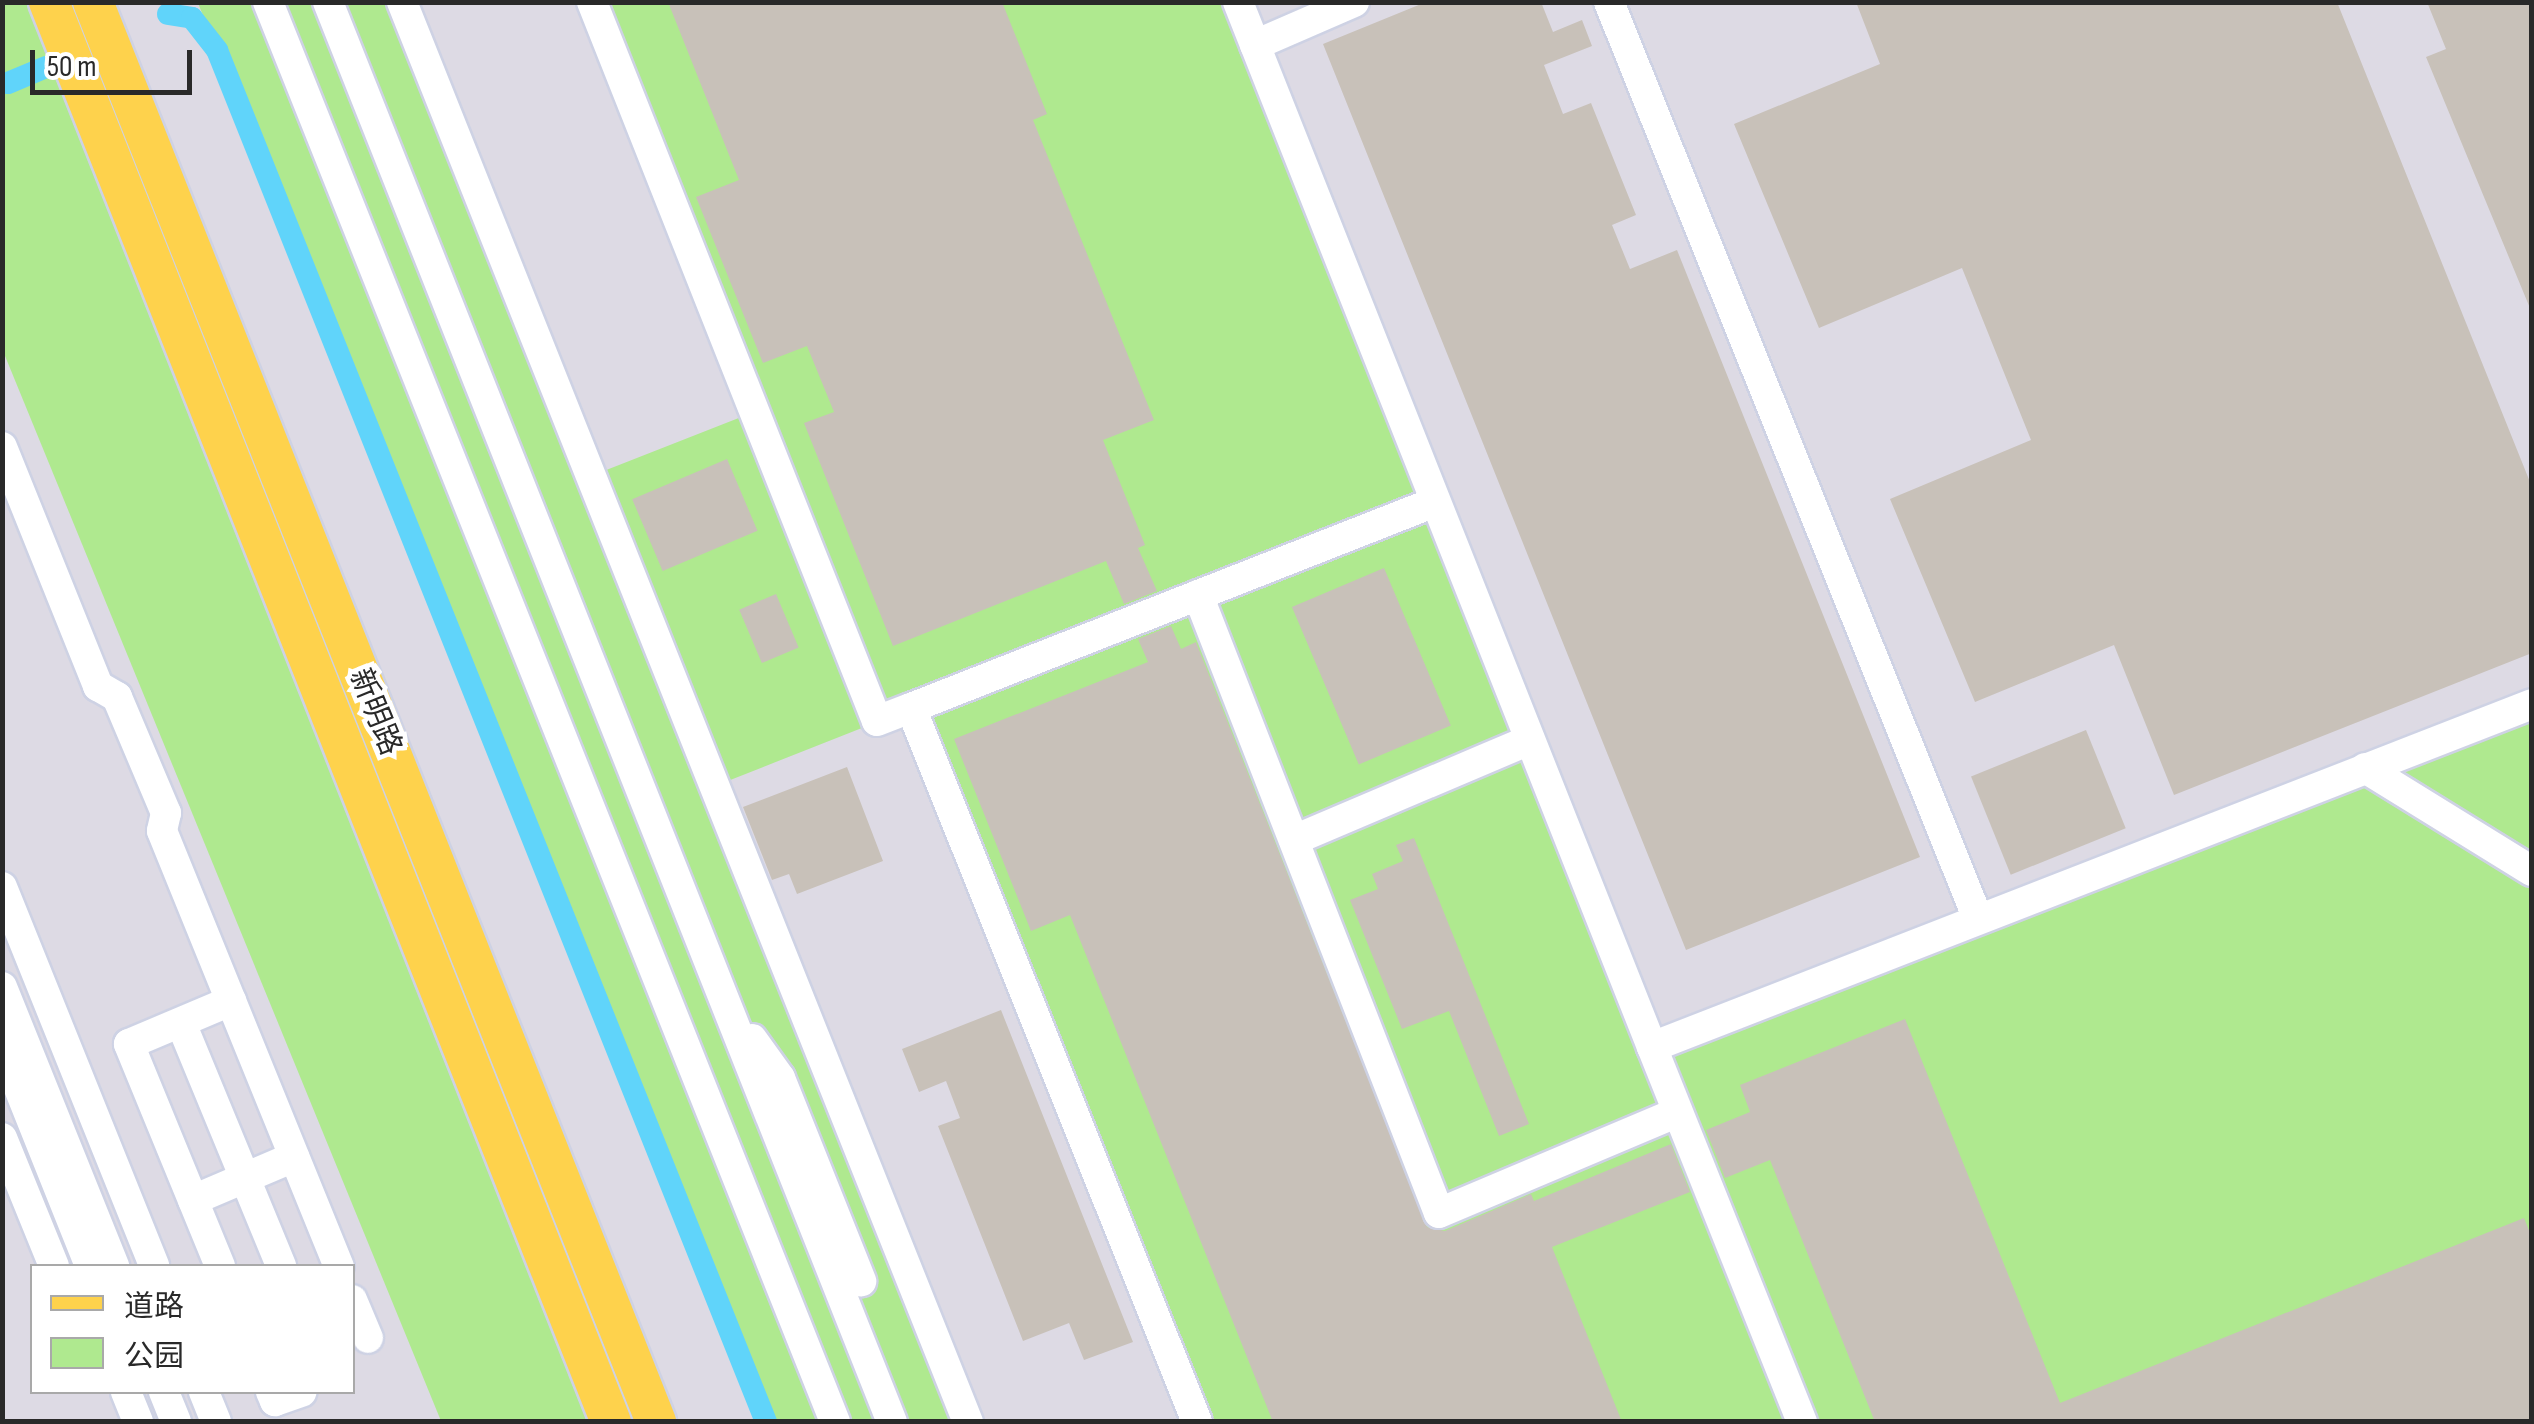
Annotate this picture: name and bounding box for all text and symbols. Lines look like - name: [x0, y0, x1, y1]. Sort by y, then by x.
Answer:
- scale bar: [35, 30, 198, 92]
- text: 50 m: [47, 49, 96, 85]
- street label: 新明路: [341, 664, 409, 760]
- legend: [30, 1264, 355, 1394]
- text: 道路: [124, 1289, 184, 1325]
- text: 公园: [124, 1339, 184, 1375]

